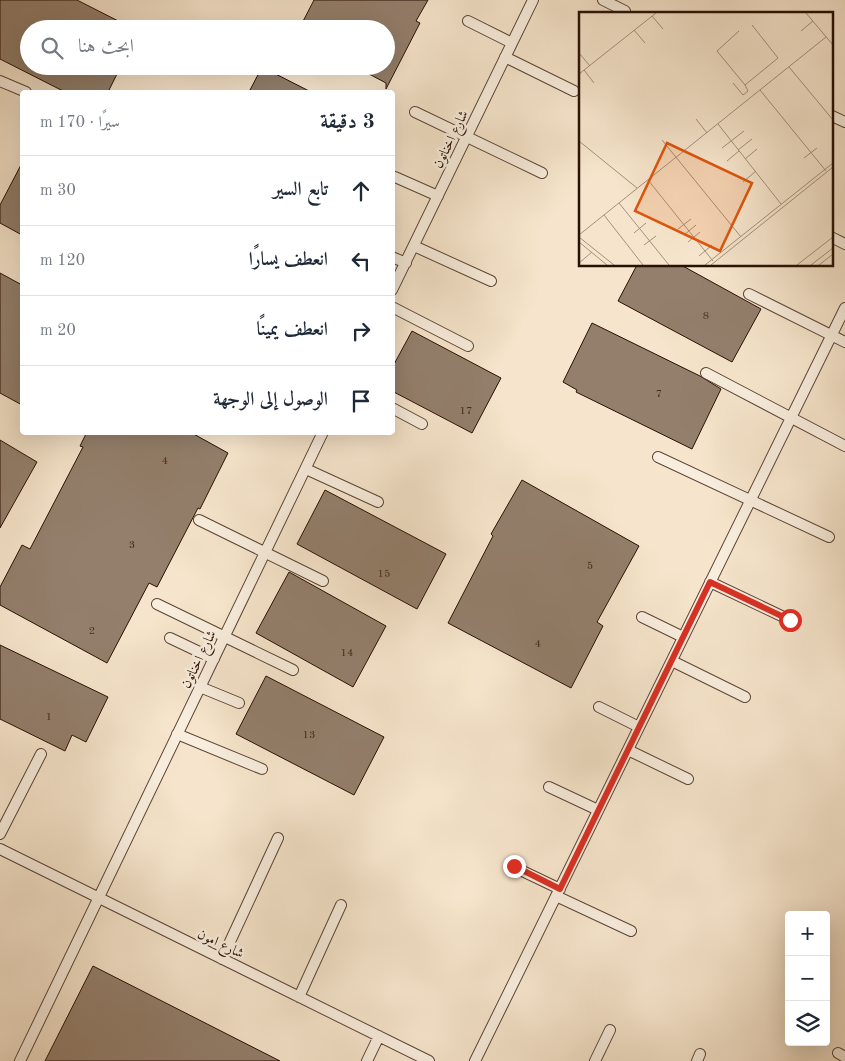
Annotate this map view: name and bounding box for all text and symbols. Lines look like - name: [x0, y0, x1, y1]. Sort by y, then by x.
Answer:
- inset map: [579, 12, 832, 266]
- search box: [20, 20, 395, 75]
- icon: search: [38, 34, 66, 62]
- text: ابحث هنا: [78, 38, 134, 57]
- street label: شارع اخناتون: [431, 108, 475, 172]
- text: 3 دقيقة: [320, 112, 375, 133]
- text: سيرًا · 170 m: [40, 115, 120, 131]
- icon: ahead: [347, 177, 375, 205]
- text: تابع السير: [273, 181, 328, 200]
- text: 30 m: [40, 183, 76, 199]
- icon: left: [347, 247, 375, 275]
- text: انعطف يسارًا: [249, 251, 328, 270]
- text: 120 m: [40, 253, 85, 269]
- house number: 8: [703, 311, 709, 322]
- icon: right: [347, 317, 375, 345]
- text: انعطف يمينًا: [256, 321, 328, 340]
- text: 20 m: [40, 323, 76, 339]
- icon: arrive: [347, 387, 375, 415]
- house number: 7: [656, 389, 662, 400]
- text: الوصول إلى الوجهة: [213, 391, 328, 410]
- house number: 17: [460, 406, 472, 417]
- house number: 4: [162, 456, 168, 467]
- house number: 3: [129, 540, 135, 551]
- house number: 5: [587, 561, 593, 572]
- house number: 15: [378, 569, 390, 580]
- route start: [779, 609, 802, 632]
- house number: 2: [89, 626, 95, 637]
- street label: شارع اخناتون: [179, 628, 223, 692]
- house number: 4: [535, 639, 541, 650]
- house number: 14: [341, 648, 353, 659]
- house number: 1: [46, 712, 52, 723]
- house number: 13: [303, 730, 315, 741]
- route end: [503, 855, 526, 878]
- map controls: [785, 911, 830, 1046]
- button: +: [785, 911, 830, 956]
- street label: شارع امون: [193, 927, 246, 965]
- button: −: [785, 956, 830, 1001]
- button: layers: [785, 1001, 830, 1046]

